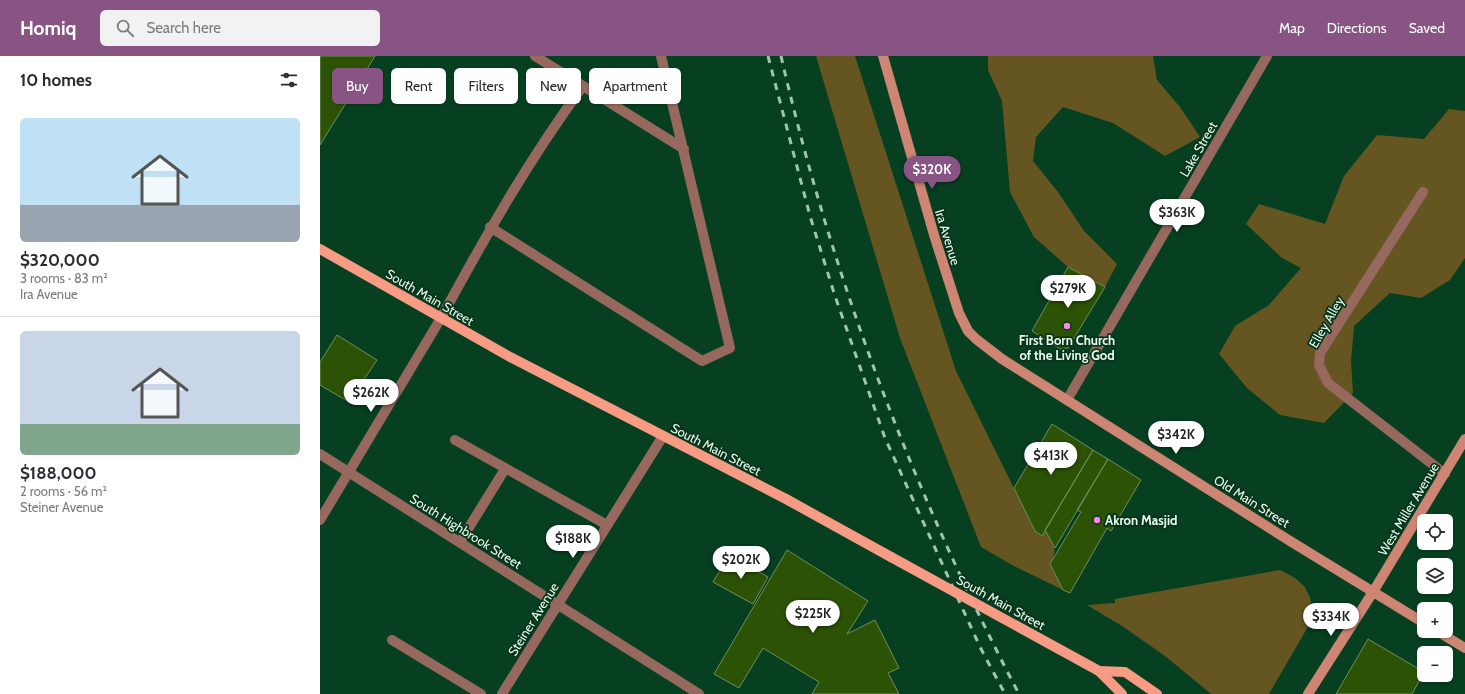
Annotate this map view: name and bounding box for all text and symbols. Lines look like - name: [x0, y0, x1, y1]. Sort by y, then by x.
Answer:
- search box: [100, 10, 380, 46]
- text: Homiq: [20, 17, 76, 40]
- icon: search: [114, 17, 136, 39]
- text: Search here: [146, 19, 221, 37]
- text: Map: [1279, 19, 1305, 37]
- text: Directions: [1327, 19, 1387, 37]
- text: Saved: [1409, 19, 1445, 37]
- chip: Buy: [332, 68, 383, 104]
- chip: Rent: [391, 68, 446, 104]
- chip: Filters: [454, 68, 518, 104]
- chip: New: [526, 68, 581, 104]
- chip: Apartment: [589, 68, 681, 104]
- icon: filters: [278, 69, 300, 91]
- text: 10 homes: [20, 70, 92, 90]
- street label: Lake Street: [1176, 118, 1221, 180]
- icon: home: [124, 144, 196, 216]
- pin: $320K: [904, 156, 960, 190]
- text: $320K: [913, 161, 951, 177]
- pin: $363K: [1149, 199, 1205, 233]
- text: $363K: [1158, 204, 1196, 220]
- street label: Ira Avenue: [932, 207, 964, 267]
- text: $320,000: [20, 250, 100, 270]
- street label: South Main Street: [383, 265, 477, 329]
- text: 3 rooms · 83 m²: [20, 270, 107, 286]
- pin: $279K: [1040, 275, 1096, 309]
- text: $279K: [1050, 280, 1086, 296]
- text: Ira Avenue: [20, 286, 78, 302]
- street label: Elley Alley: [1305, 293, 1347, 350]
- marker: First Born Church of the Living God: [1062, 321, 1072, 331]
- place label: First Born Church of the Living God: [1019, 332, 1115, 363]
- icon: home: [124, 357, 196, 429]
- pin: $262K: [343, 379, 399, 413]
- text: $262K: [353, 384, 389, 400]
- street label: South Main Street: [668, 419, 764, 479]
- pin: $342K: [1148, 421, 1204, 455]
- text: $342K: [1157, 426, 1195, 442]
- pin: $413K: [1023, 442, 1079, 476]
- text: $413K: [1033, 447, 1069, 463]
- street label: West Miller Avenue: [1374, 459, 1442, 558]
- text: $188,000: [20, 463, 96, 483]
- street label: Old Main Street: [1211, 471, 1293, 531]
- text: 2 rooms · 56 m²: [20, 483, 107, 499]
- street label: South Highbrook Street: [407, 490, 525, 572]
- text: Steiner Avenue: [20, 499, 103, 515]
- place label: Akron Masjid: [1105, 512, 1178, 528]
- map controls: [1417, 514, 1453, 682]
- button: locate: [1417, 514, 1453, 550]
- marker: Akron Masjid: [1092, 515, 1102, 525]
- pin: $188K: [545, 525, 601, 559]
- text: $188K: [555, 530, 591, 546]
- pin: $202K: [713, 546, 769, 580]
- text: $202K: [722, 551, 760, 567]
- button: layers: [1417, 558, 1453, 594]
- street label: South Main Street: [954, 571, 1049, 633]
- street label: Steiner Avenue: [504, 579, 562, 659]
- pin: $225K: [785, 600, 841, 634]
- button: +: [1417, 602, 1453, 638]
- pin: $334K: [1303, 603, 1359, 637]
- text: $225K: [795, 605, 831, 621]
- text: $334K: [1312, 608, 1350, 624]
- button: −: [1417, 646, 1453, 682]

